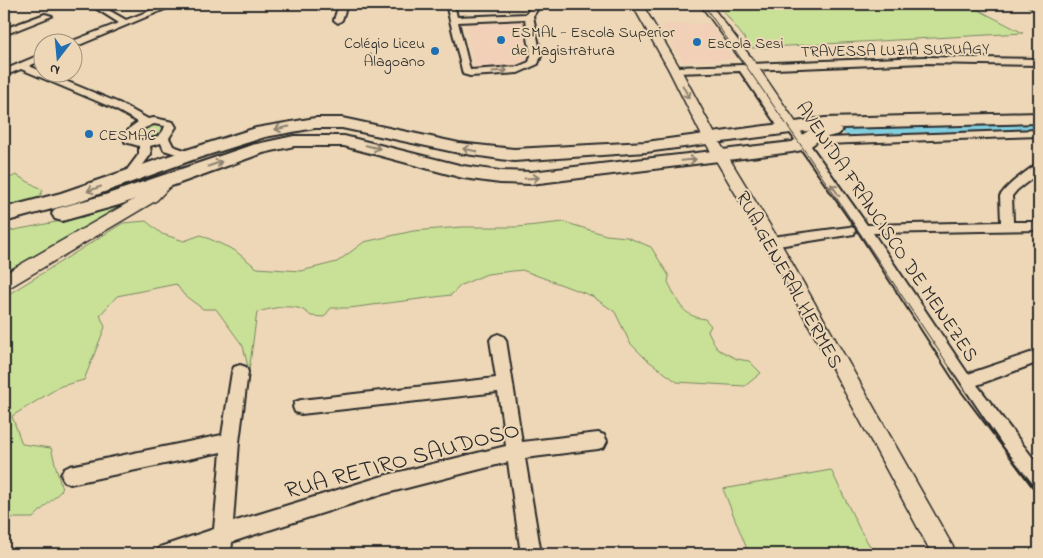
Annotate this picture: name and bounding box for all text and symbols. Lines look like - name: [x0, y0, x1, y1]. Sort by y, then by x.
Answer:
- place label: ESMAL - Escola Superior de Magistratura: [511, 21, 675, 63]
- north arrow: [32, 32, 82, 82]
- place label: Colégio Liceu Alagoano: [344, 32, 425, 74]
- place label: Escola Sesi: [707, 32, 784, 56]
- marker: ESMAL - Escola Superior de Magistratura: [495, 34, 507, 46]
- marker: Escola Sesi: [691, 36, 703, 48]
- street label: TRAVESSA LUZIA SURUAGY: [800, 37, 990, 65]
- marker: Colégio Liceu Alagoano: [429, 45, 441, 57]
- text: N: [47, 58, 62, 80]
- one-way arrow: [491, 67, 507, 76]
- one-way arrow: [682, 84, 691, 99]
- street label: AVENIDA FRANCISCO DE MENEZES: [788, 96, 984, 369]
- place label: CESMAC: [99, 124, 156, 148]
- one-way arrow: [274, 124, 290, 133]
- marker: CESMAC: [83, 128, 95, 140]
- one-way arrow: [364, 143, 380, 152]
- one-way arrow: [463, 145, 479, 154]
- one-way arrow: [680, 155, 696, 165]
- one-way arrow: [206, 159, 222, 168]
- one-way arrow: [523, 173, 539, 182]
- one-way arrow: [830, 183, 840, 197]
- one-way arrow: [86, 185, 102, 194]
- street label: RUA GENERAL HERMES: [727, 186, 849, 374]
- street label: RUA RETIRO SAUDOSO: [281, 413, 524, 510]

